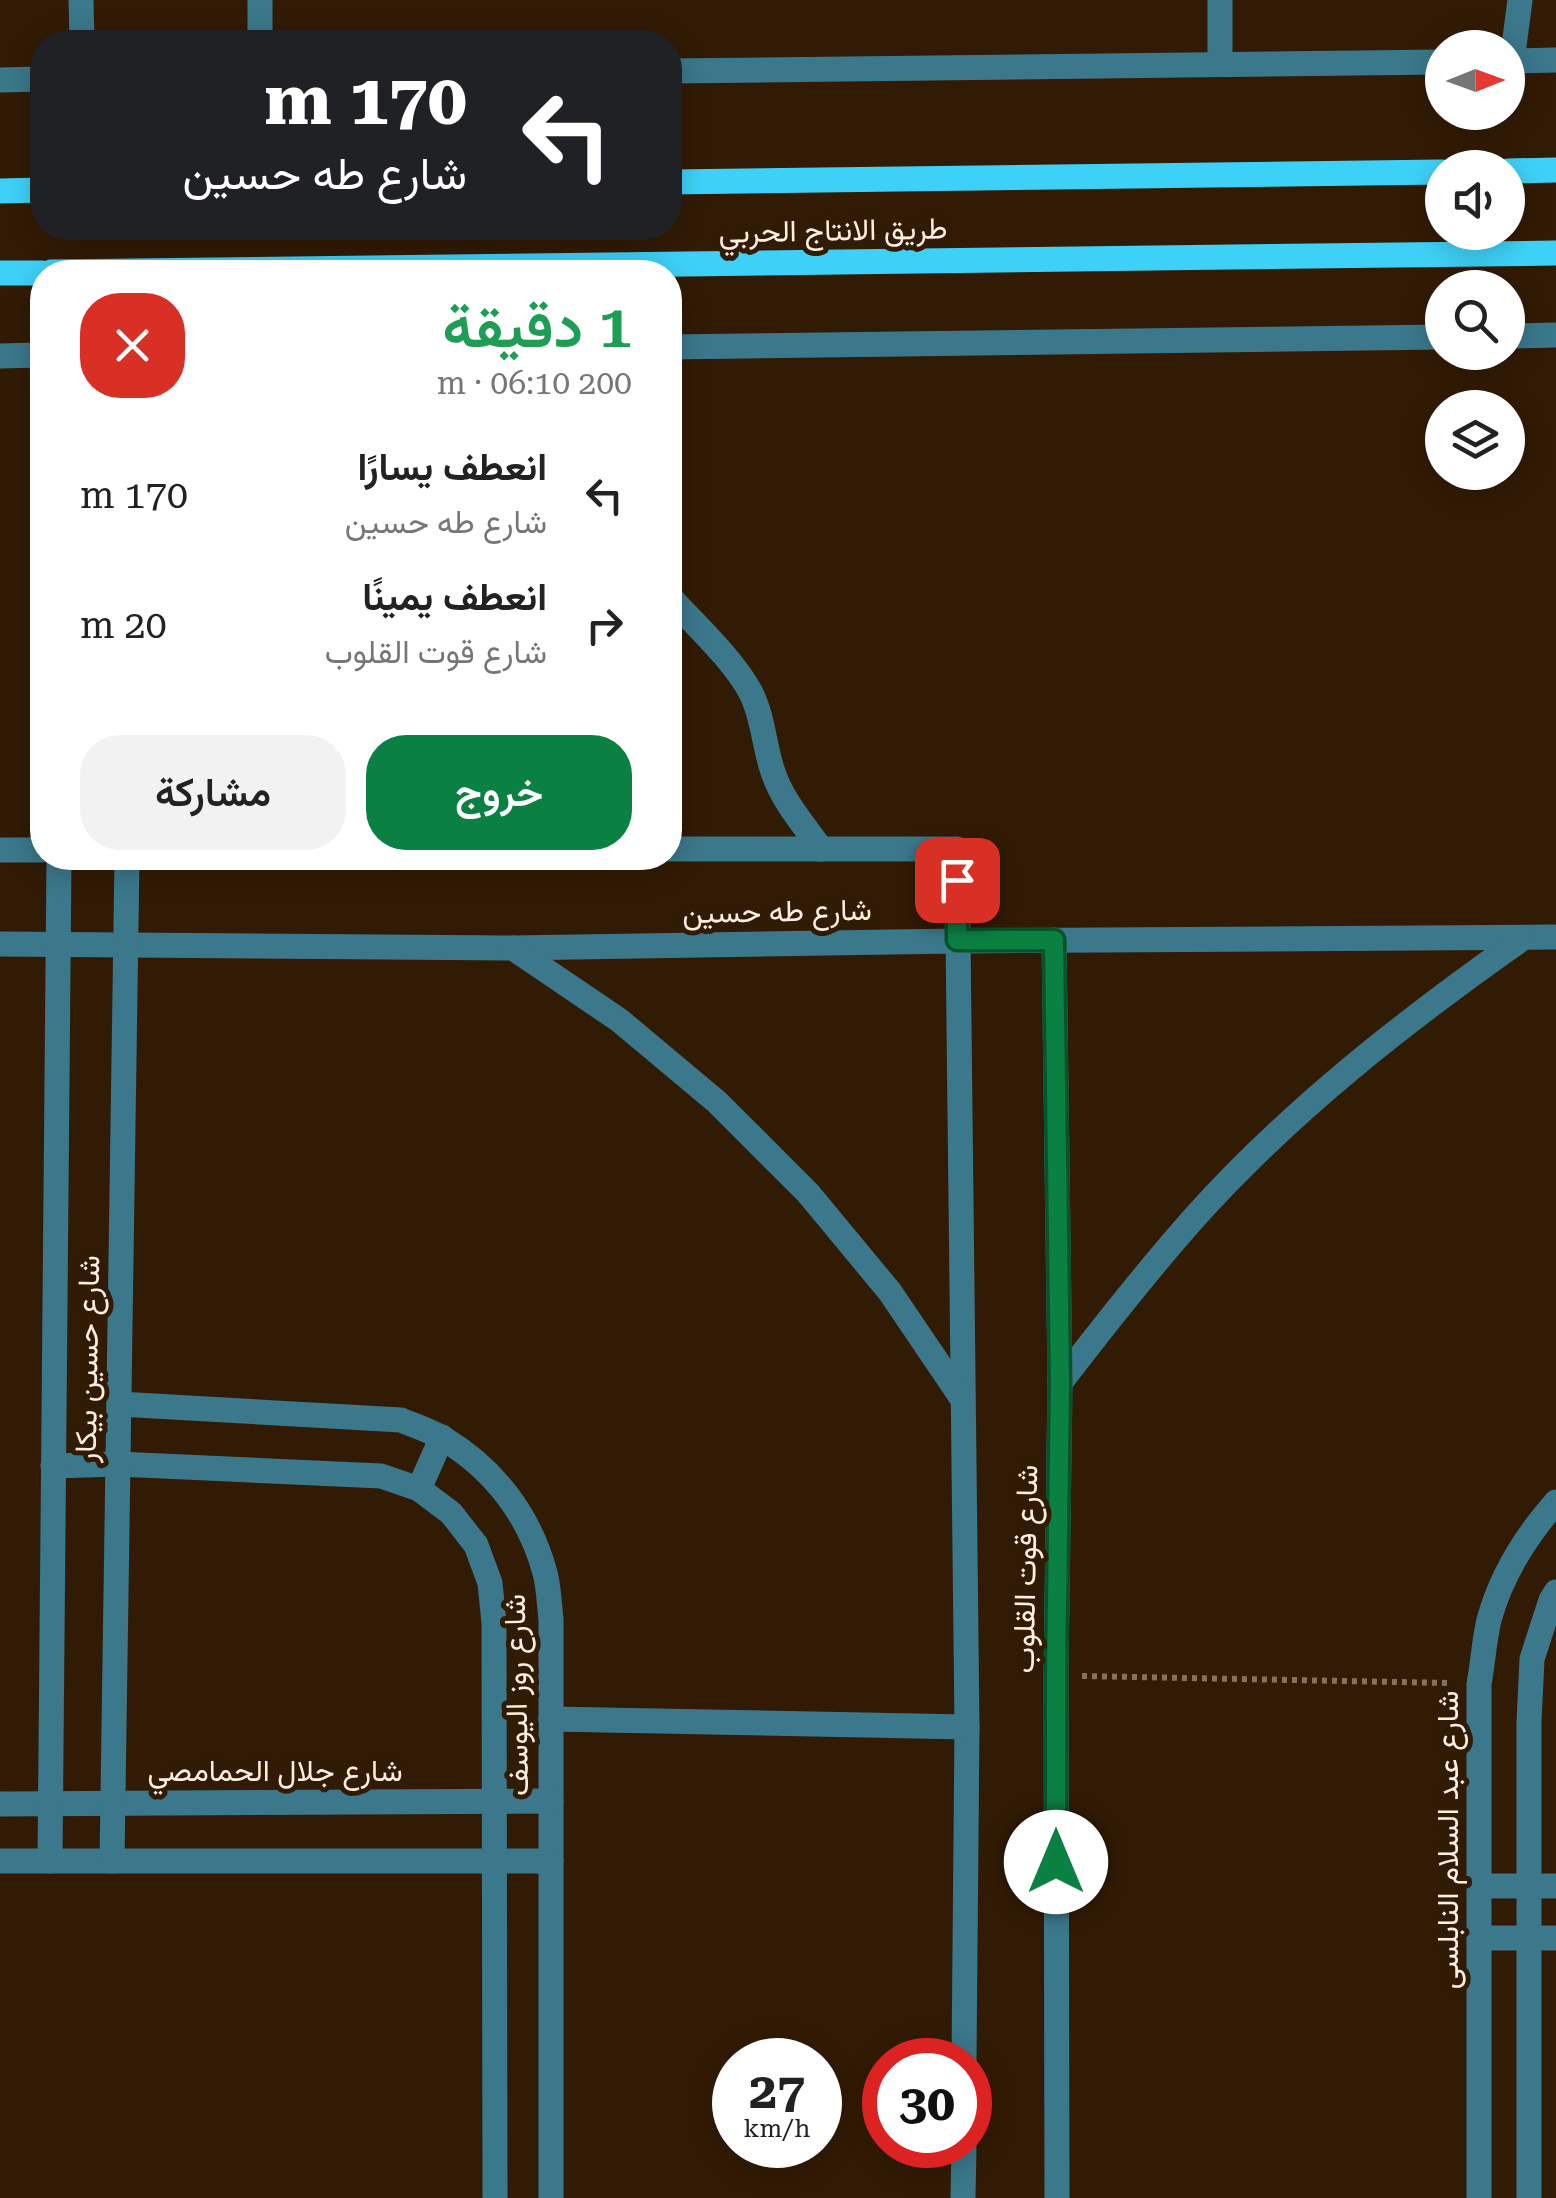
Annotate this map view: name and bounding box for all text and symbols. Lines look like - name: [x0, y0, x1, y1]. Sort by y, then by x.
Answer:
- north arrow: [1425, 30, 1525, 130]
- map controls: [1425, 30, 1525, 490]
- text: 170 m: [264, 59, 467, 141]
- icon: left: [502, 70, 632, 200]
- text: شارع طه حسين: [183, 147, 467, 200]
- button: sound: [1425, 150, 1525, 250]
- street label: طريق الانتاج الحربي: [718, 211, 948, 256]
- button: search: [1425, 270, 1525, 370]
- text: 1 دقيقة: [442, 291, 632, 362]
- button: close: [80, 293, 185, 398]
- text: 200 m · 06:10: [437, 364, 632, 402]
- button: layers: [1425, 390, 1525, 490]
- text: انعطف يسارًا: [358, 445, 547, 489]
- icon: left: [577, 468, 632, 523]
- text: 170 m: [80, 473, 188, 517]
- text: شارع طه حسين: [345, 503, 547, 541]
- text: انعطف يمينًا: [362, 575, 547, 619]
- icon: right: [577, 598, 632, 653]
- text: 20 m: [80, 603, 167, 647]
- text: شارع قوت القلوب: [325, 633, 547, 671]
- button: مشاركة: [80, 735, 346, 850]
- button: خروج: [366, 735, 632, 850]
- pin: [915, 838, 1000, 923]
- icon: arrive: [930, 853, 985, 908]
- street label: شارع طه حسين: [682, 892, 872, 933]
- street label: شارع حسين بيكار: [68, 1255, 109, 1464]
- street label: شارع قوت القلوب: [1006, 1464, 1047, 1674]
- street label: شارع روز اليوسف: [497, 1594, 538, 1796]
- street label: شارع عبد السلام النابلسى: [1430, 1691, 1468, 1989]
- street label: شارع جلال الحمامصي: [147, 1753, 403, 1795]
- position arrow: [1004, 1810, 1108, 1914]
- speed limit sign: 30: [862, 2038, 992, 2168]
- text: 27: [749, 2062, 805, 2120]
- text: km/h: [744, 2114, 810, 2143]

